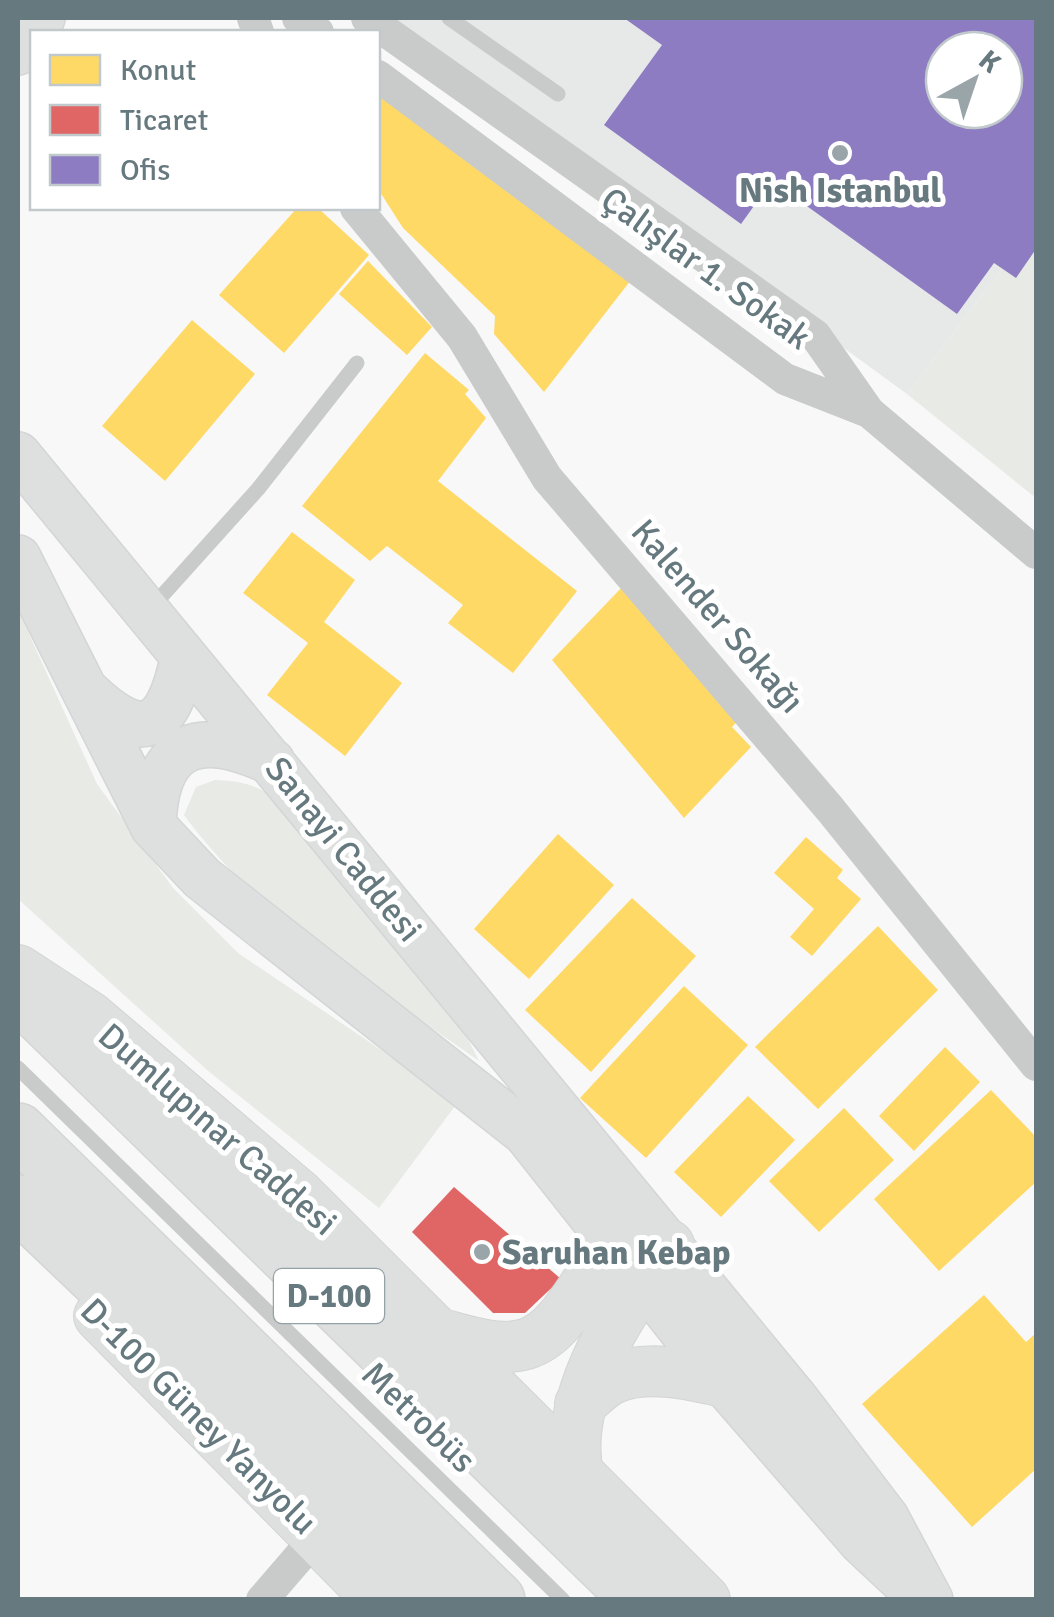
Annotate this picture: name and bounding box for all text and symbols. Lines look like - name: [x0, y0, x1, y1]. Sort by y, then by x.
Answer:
- legend: [30, 30, 380, 210]
- north arrow: [924, 30, 1024, 130]
- text: K: [972, 43, 1007, 81]
- text: Konut: [120, 52, 196, 89]
- text: Ticaret: [120, 102, 208, 139]
- marker: Nish Istanbul: [829, 142, 851, 164]
- text: Ofis: [120, 152, 170, 189]
- place label: Nish Istanbul: [739, 169, 941, 212]
- street label: Çalışlar 1. Sokak: [593, 178, 819, 359]
- street label: Kalender Sokağı: [622, 511, 813, 722]
- street label: Sanayi Caddesi: [256, 748, 431, 950]
- street label: Dumlupınar Caddesi: [90, 1014, 346, 1245]
- place label: Saruhan Kebap: [502, 1231, 731, 1274]
- marker: Saruhan Kebap: [471, 1241, 493, 1263]
- road number: D-100: [274, 1269, 384, 1323]
- street label: D-100 Güney Yanyolu: [71, 1289, 326, 1544]
- street label: Metrobüs: [353, 1353, 484, 1482]

